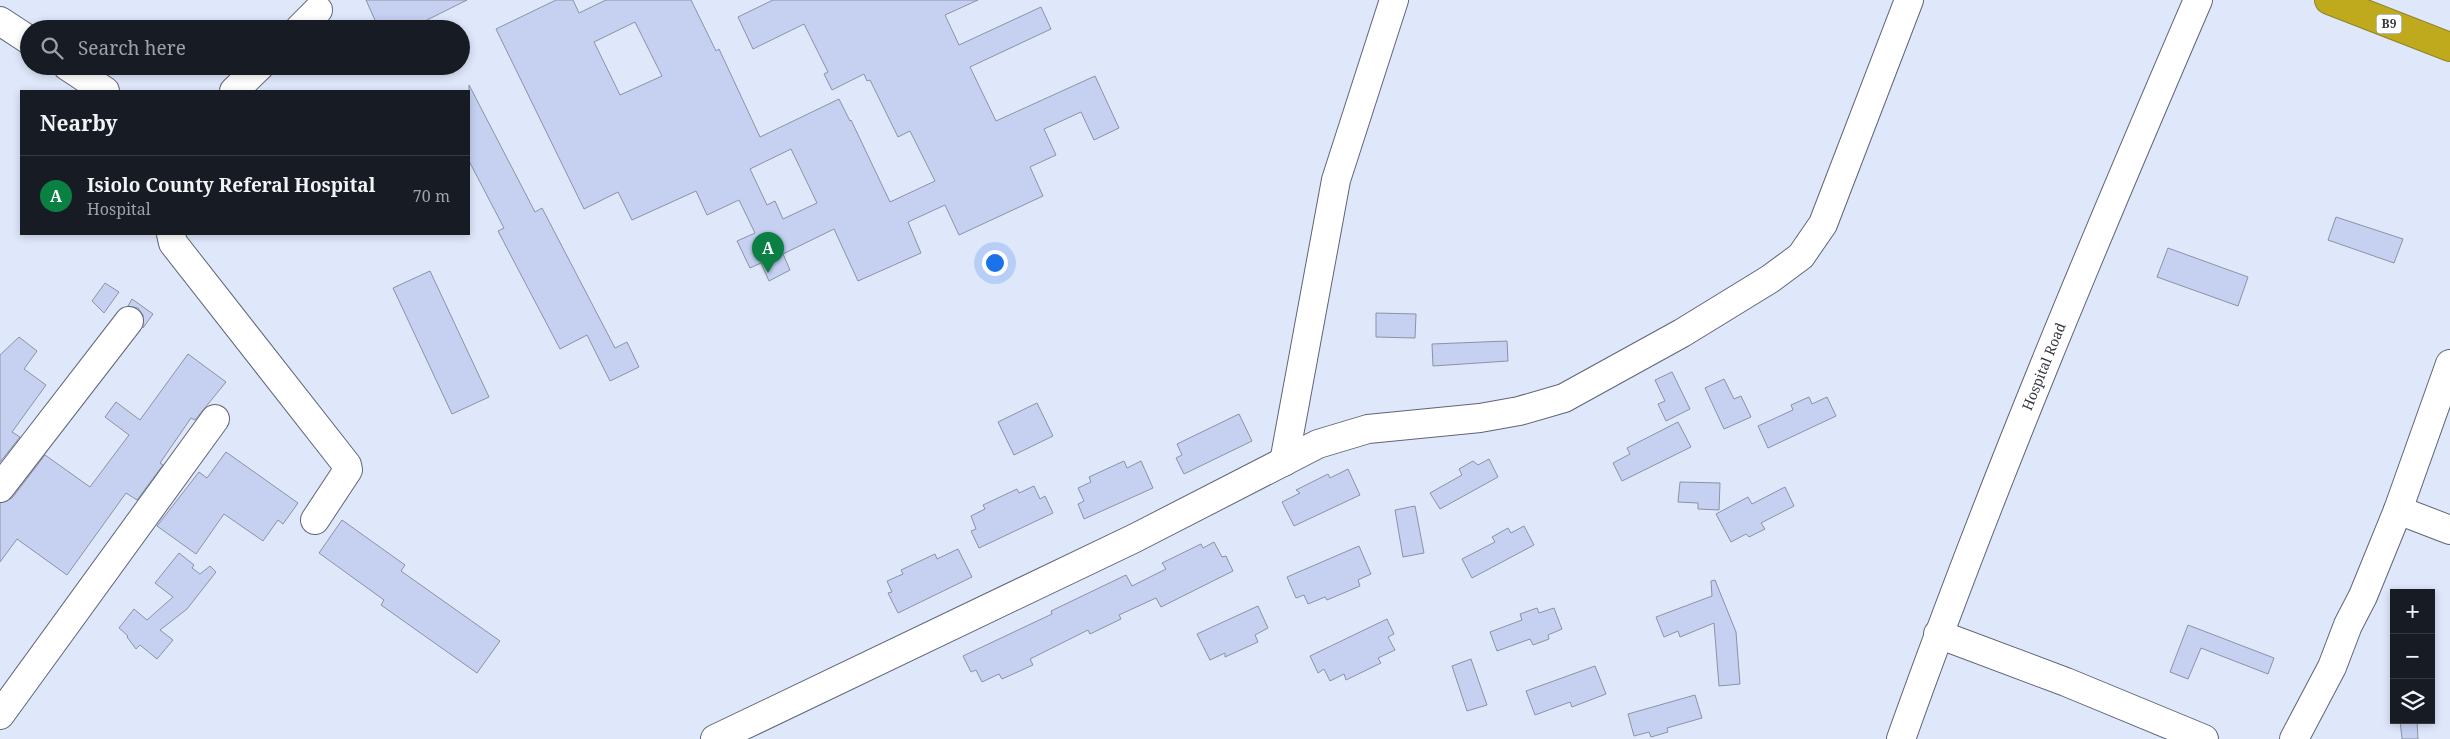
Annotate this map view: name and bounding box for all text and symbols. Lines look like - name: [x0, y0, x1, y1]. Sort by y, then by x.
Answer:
- road number: B9: [2376, 14, 2402, 34]
- search box: [20, 20, 470, 75]
- icon: search: [38, 34, 66, 62]
- text: Search here: [78, 35, 186, 61]
- text: Nearby: [40, 109, 118, 137]
- text: Isiolo County Referal Hospital: [87, 172, 375, 198]
- text: A: [50, 185, 62, 207]
- text: 70 m: [413, 185, 450, 207]
- text: Hospital: [87, 198, 151, 220]
- pin: A: [752, 232, 784, 273]
- your location: [982, 250, 1008, 276]
- street label: Hospital Road: [2017, 319, 2070, 413]
- map controls: [2390, 589, 2435, 724]
- button: +: [2390, 589, 2435, 634]
- button: −: [2390, 634, 2435, 679]
- button: layers: [2390, 679, 2435, 724]

